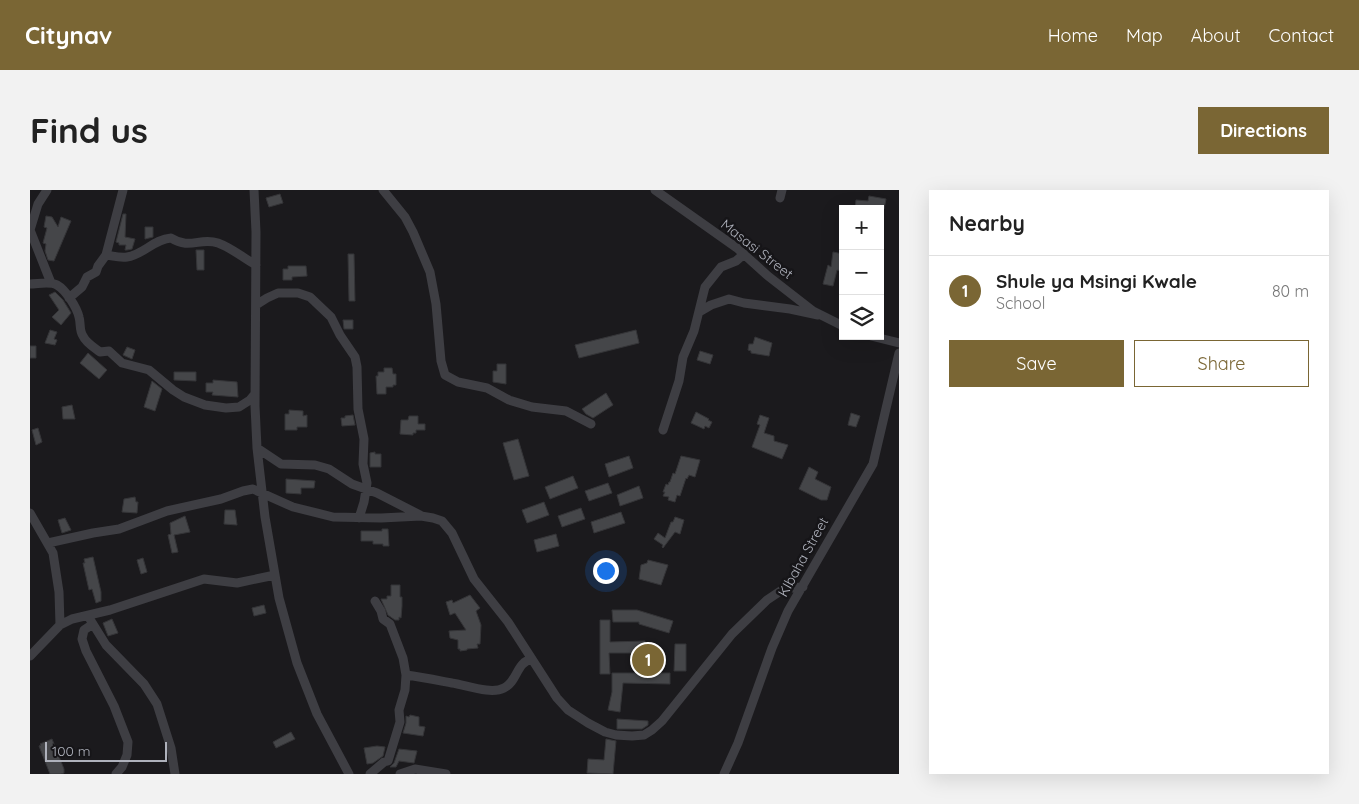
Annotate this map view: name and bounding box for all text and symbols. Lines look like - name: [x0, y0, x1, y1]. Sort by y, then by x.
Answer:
- text: Citynav: [25, 20, 112, 50]
- text: Home: [1048, 24, 1098, 47]
- text: Map: [1126, 24, 1163, 47]
- text: About: [1191, 24, 1241, 47]
- text: Contact: [1269, 24, 1334, 47]
- button: Directions: [1198, 107, 1329, 154]
- text: Find us: [30, 108, 148, 152]
- map controls: [839, 205, 884, 340]
- button: +: [839, 205, 884, 250]
- text: Nearby: [949, 210, 1025, 236]
- street label: Masasi Street: [717, 215, 797, 283]
- button: −: [839, 250, 884, 295]
- text: Shule ya Msingi Kwale: [996, 269, 1197, 293]
- text: 1: [962, 281, 968, 301]
- text: 80 m: [1272, 281, 1309, 301]
- text: School: [996, 293, 1045, 313]
- button: layers: [839, 295, 884, 340]
- button: Save: [949, 340, 1124, 387]
- button: Share: [1134, 340, 1309, 387]
- street label: KIbaha Street: [774, 514, 832, 600]
- your location: [593, 558, 619, 584]
- pin: 1: [632, 641, 664, 679]
- scale bar: [45, 739, 168, 762]
- text: 100 m: [52, 742, 90, 760]

